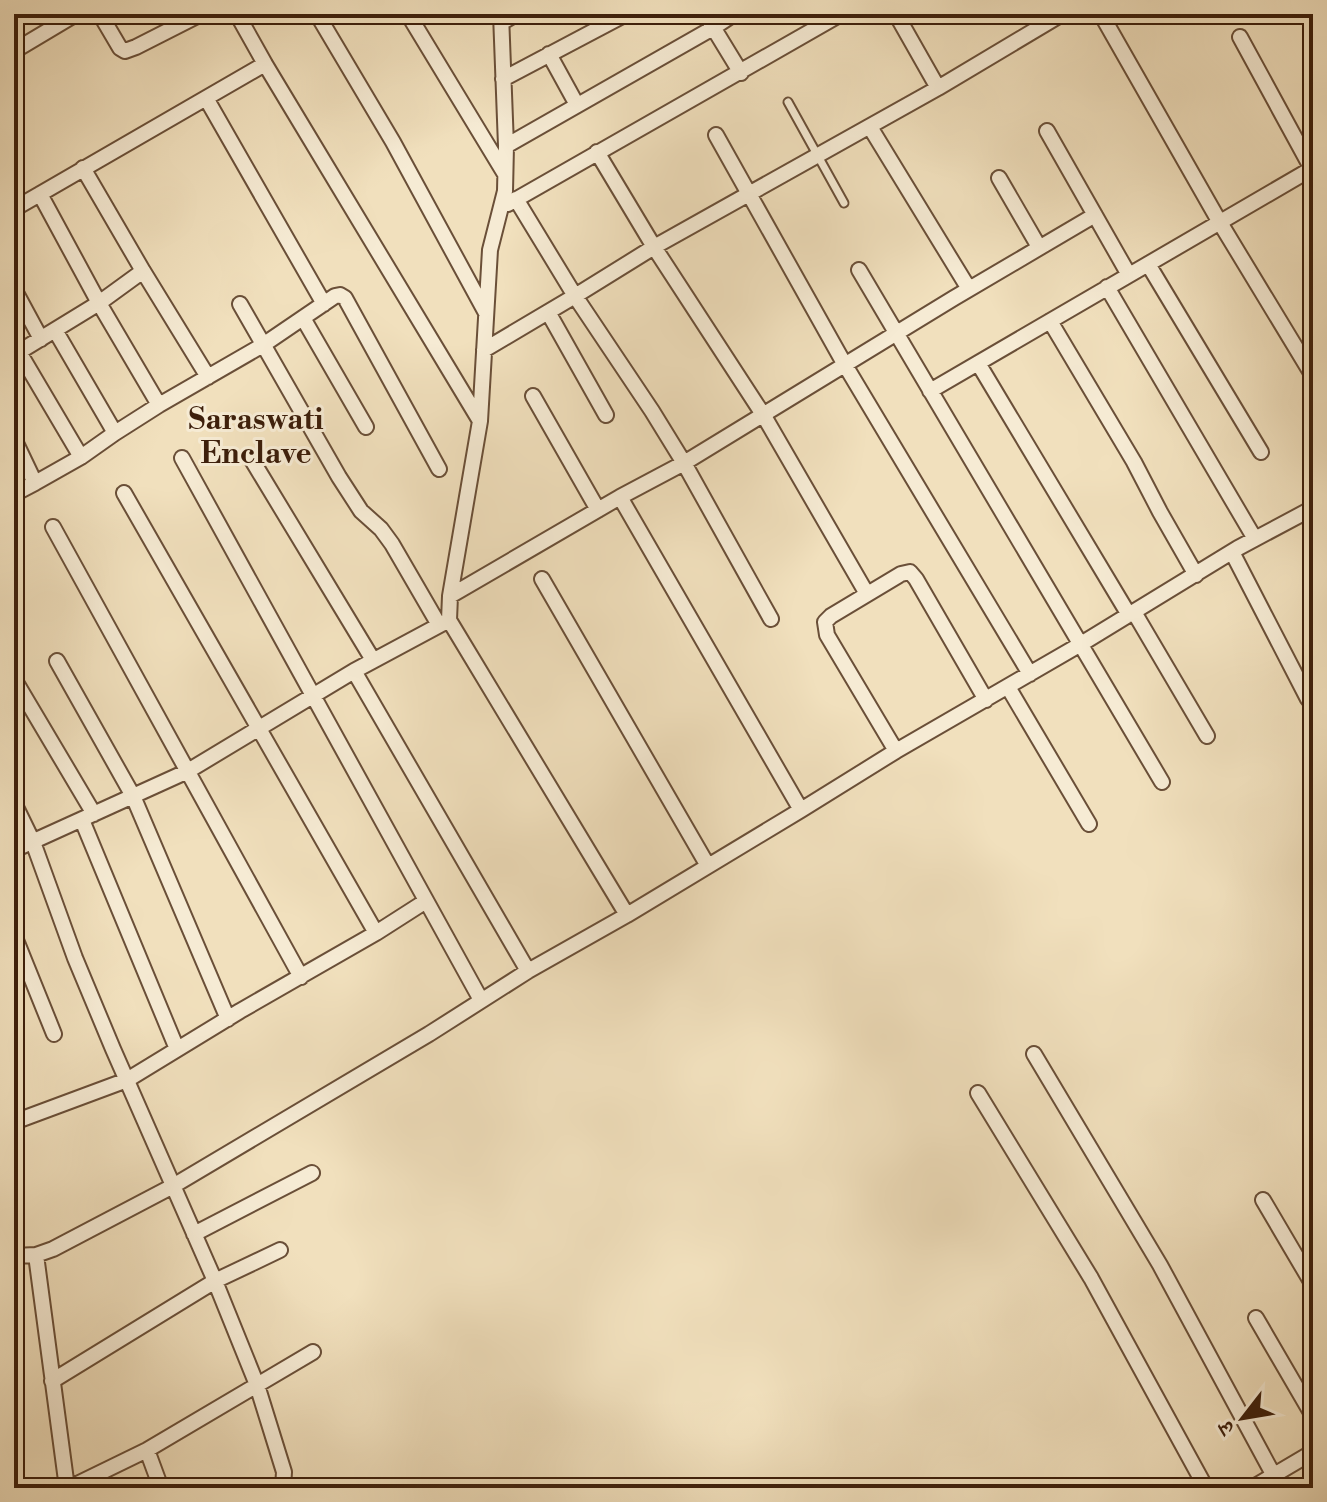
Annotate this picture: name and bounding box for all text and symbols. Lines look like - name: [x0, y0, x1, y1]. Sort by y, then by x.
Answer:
- district label: Saraswati Enclave: [188, 401, 324, 473]
- north arrow: [1203, 1378, 1283, 1458]
- text: उ: [1212, 1414, 1243, 1441]

